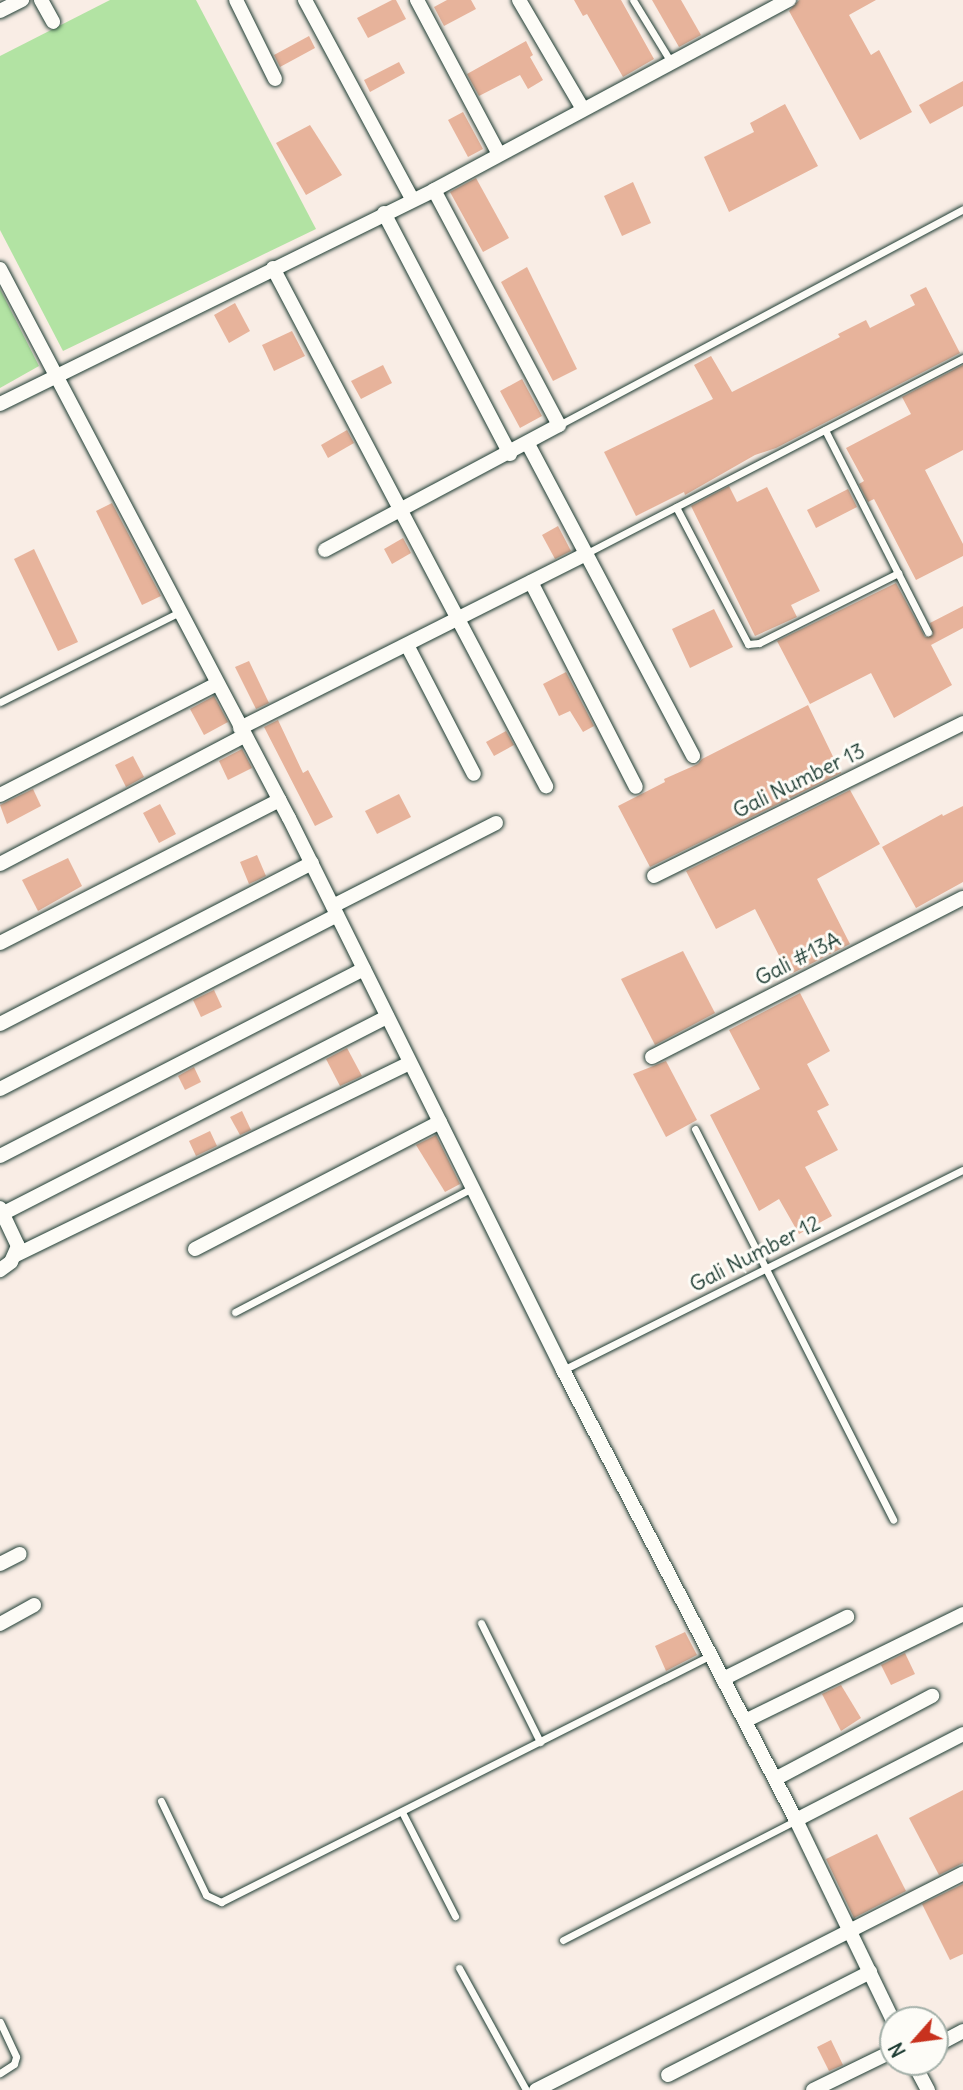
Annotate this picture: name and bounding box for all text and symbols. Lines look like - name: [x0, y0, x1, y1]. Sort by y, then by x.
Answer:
- street label: Gali Number 13: [729, 738, 869, 824]
- street label: Gali #13A: [751, 927, 845, 991]
- street label: Gali Number 12: [686, 1210, 824, 1298]
- north arrow: [879, 2006, 949, 2076]
- text: N: [884, 2038, 911, 2061]

